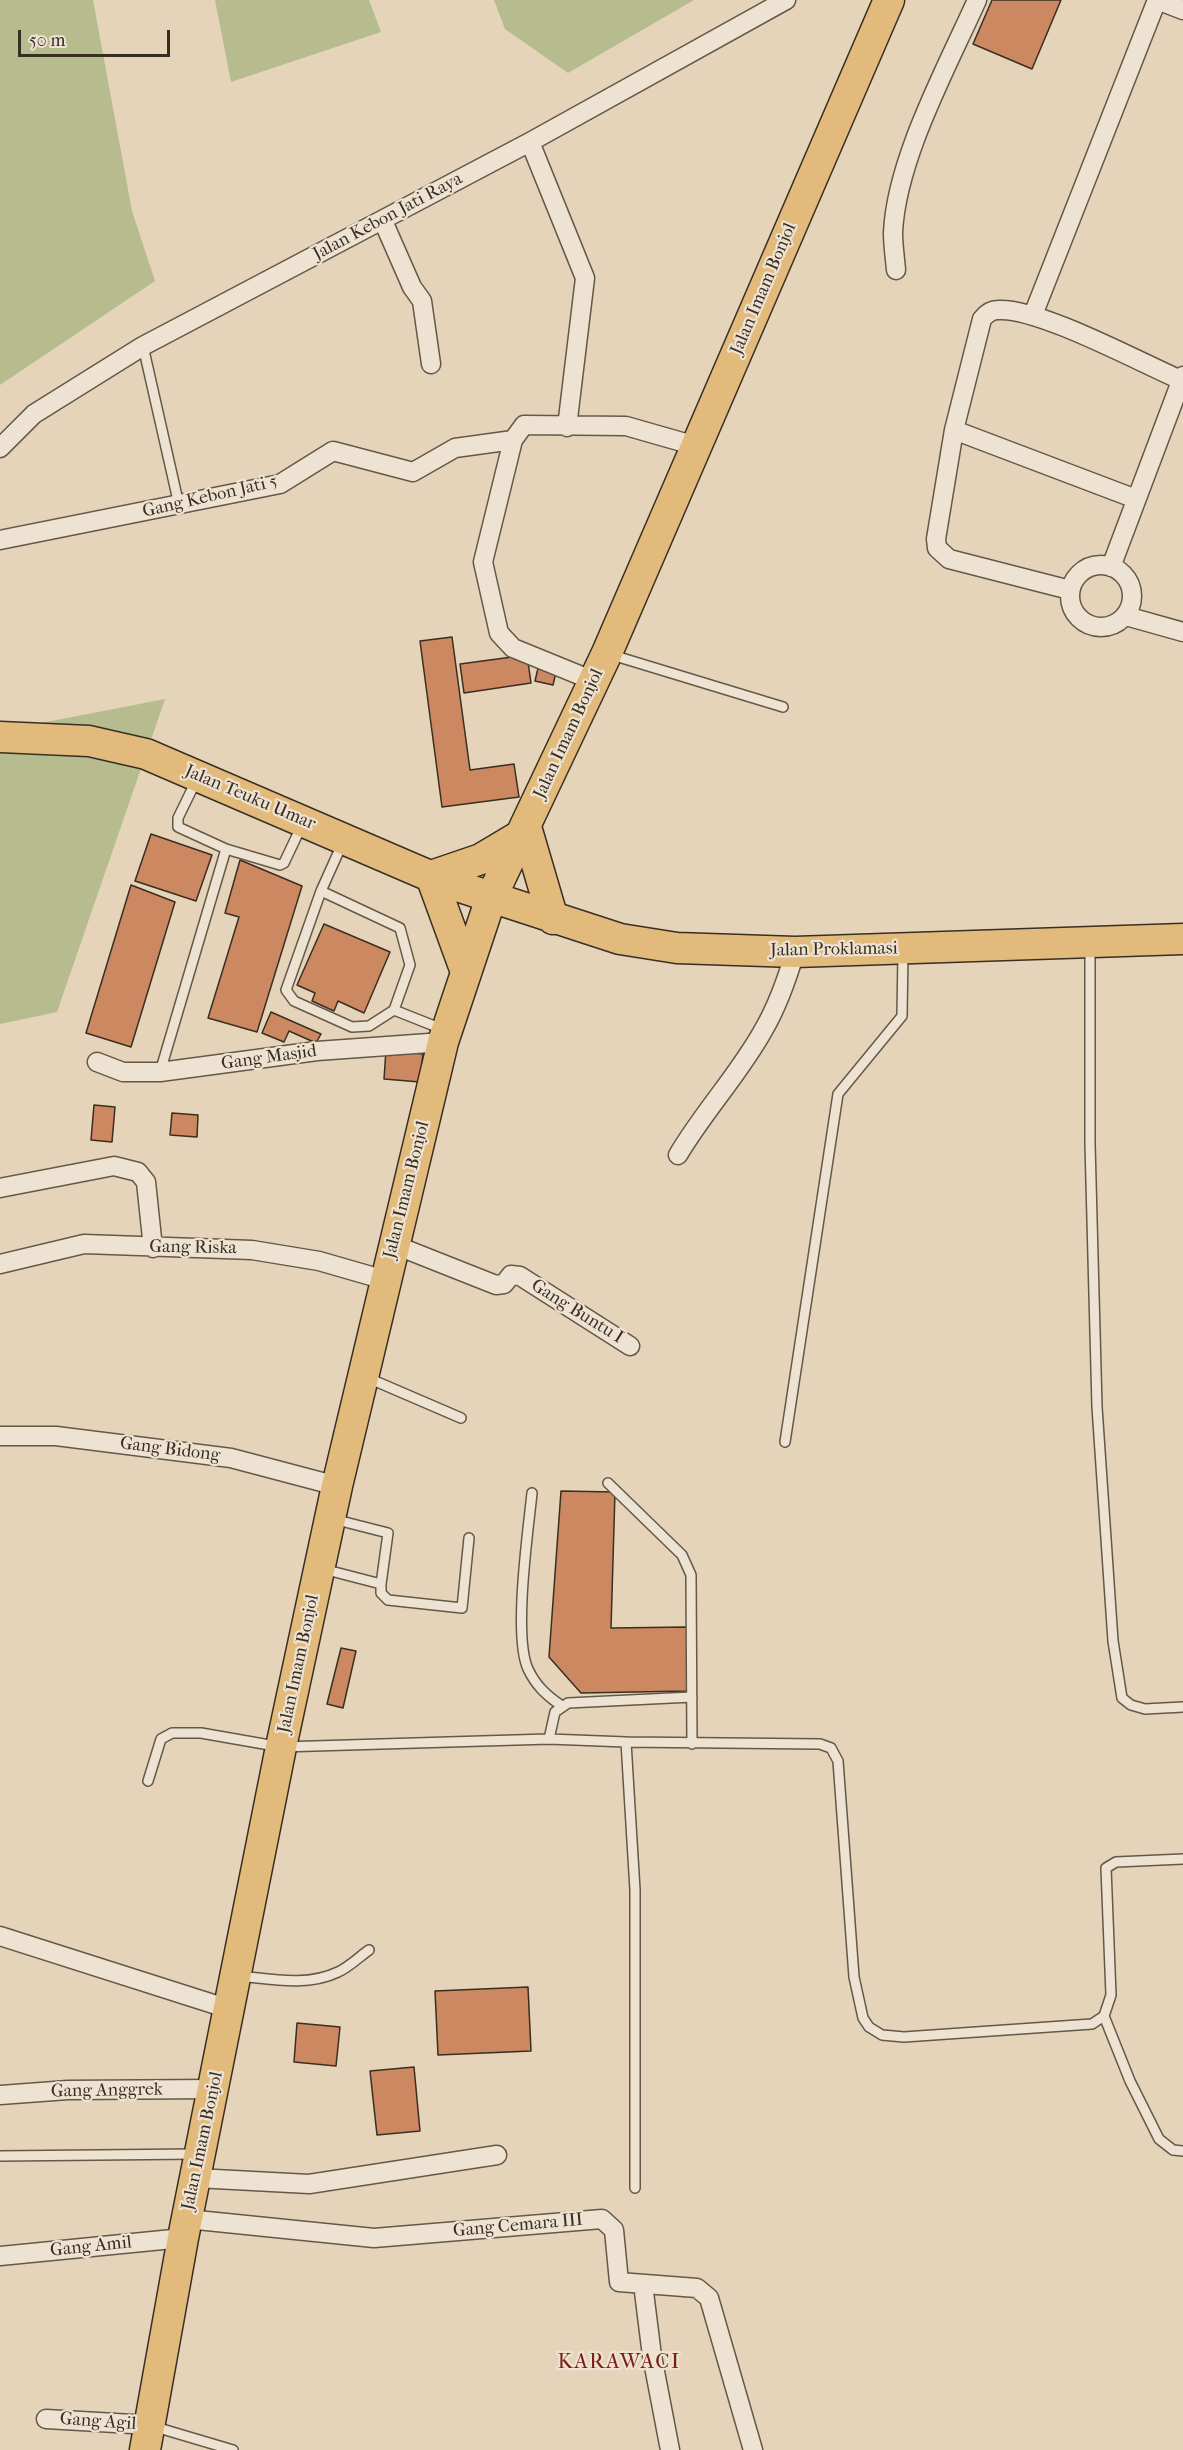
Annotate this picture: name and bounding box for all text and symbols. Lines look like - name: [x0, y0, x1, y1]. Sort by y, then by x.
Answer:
- scale bar: [21, 18, 172, 56]
- text: 50 m: [29, 30, 65, 51]
- street label: Jalan Kebon Jati Raya: [310, 168, 466, 266]
- street label: Jalan Imam Bonjol: [726, 220, 802, 358]
- street label: Gang Kebon Jati 5: [141, 471, 279, 523]
- street label: Jalan Imam Bonjol: [529, 666, 609, 802]
- street label: Jalan Teuku Umar: [181, 761, 319, 835]
- street label: Jalan Proklamasi: [770, 938, 898, 962]
- street label: Gang Masjid: [220, 1041, 318, 1075]
- street label: Jalan Imam Bonjol: [379, 1119, 435, 1261]
- street label: Gang Riska: [149, 1236, 237, 1260]
- street label: Gang Buntu I: [527, 1275, 627, 1349]
- street label: Gang Bidong: [119, 1433, 221, 1467]
- street label: Jalan Imam Bonjol: [274, 1593, 324, 1735]
- street label: Jalan Imam Bonjol: [178, 2070, 228, 2212]
- street label: Gang Anggrek: [51, 2079, 163, 2103]
- street label: Gang Cemara III: [452, 2210, 584, 2242]
- street label: Gang Amil: [49, 2232, 133, 2262]
- district label: KARAWACI: [557, 2350, 681, 2376]
- street label: Gang Agil: [59, 2409, 137, 2435]

